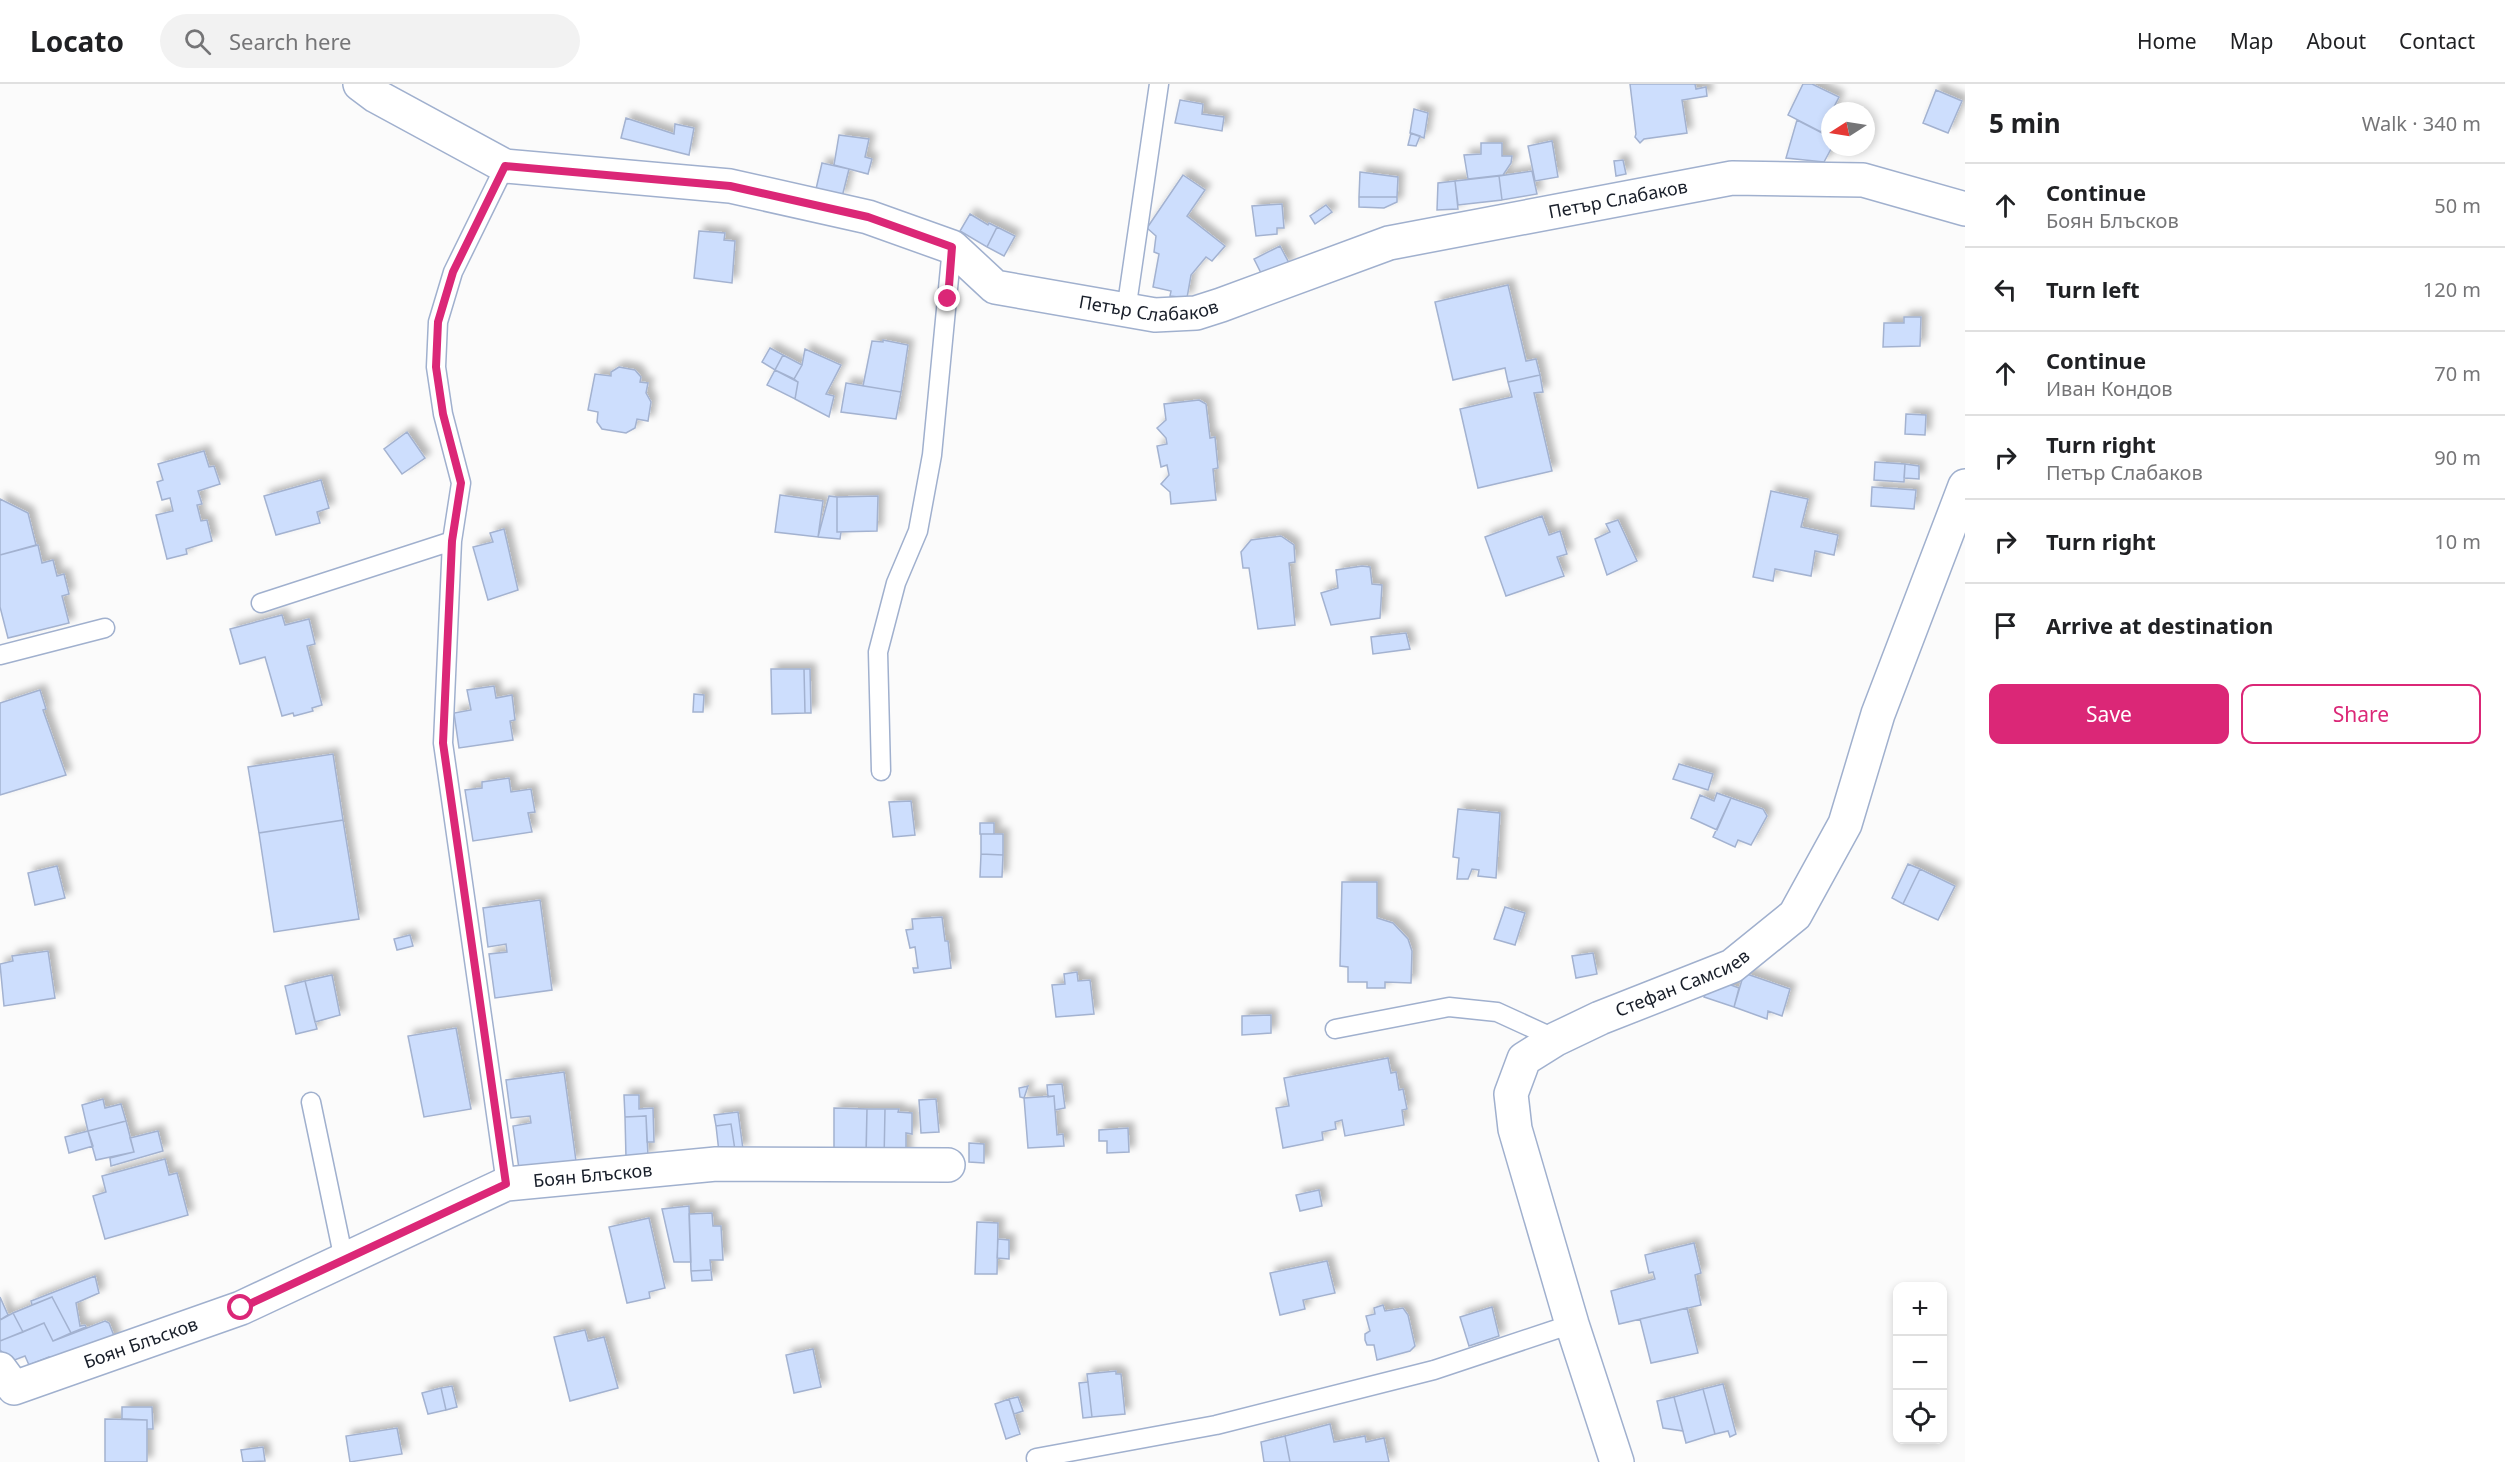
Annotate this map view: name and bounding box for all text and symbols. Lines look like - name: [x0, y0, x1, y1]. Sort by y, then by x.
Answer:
- search box: [160, 14, 580, 68]
- text: Locato: [30, 22, 124, 60]
- icon: search: [181, 25, 214, 58]
- text: Search here: [229, 26, 351, 56]
- text: Home: [2137, 27, 2197, 55]
- text: Map: [2230, 27, 2273, 55]
- text: About: [2306, 27, 2366, 55]
- text: Contact: [2399, 27, 2475, 55]
- north arrow: [1821, 102, 1875, 156]
- text: 5 min: [1989, 105, 2061, 141]
- text: Walk · 340 m: [2362, 110, 2481, 137]
- street label: Петър Слабаков: [1546, 174, 1689, 224]
- text: Continue: [2046, 177, 2146, 207]
- icon: ahead: [1989, 189, 2022, 222]
- text: 50 m: [2434, 192, 2481, 219]
- text: Боян Блъсков: [2046, 207, 2179, 234]
- icon: left: [1989, 273, 2022, 306]
- text: Turn left: [2046, 274, 2140, 304]
- text: 120 m: [2423, 276, 2481, 303]
- route end: [934, 285, 960, 311]
- street label: Петър Слабаков: [1077, 289, 1221, 326]
- text: Continue: [2046, 345, 2146, 375]
- icon: ahead: [1989, 357, 2022, 390]
- text: 70 m: [2434, 360, 2481, 387]
- text: Иван Кондов: [2046, 375, 2173, 402]
- text: Turn right: [2046, 429, 2156, 459]
- icon: right: [1989, 441, 2022, 474]
- text: 90 m: [2434, 444, 2481, 471]
- text: Петър Слабаков: [2046, 459, 2203, 486]
- icon: right: [1989, 525, 2022, 558]
- text: Turn right: [2046, 526, 2156, 556]
- text: 10 m: [2434, 528, 2481, 555]
- icon: arrive: [1989, 609, 2022, 642]
- text: Arrive at destination: [2046, 610, 2273, 640]
- button: Save: [1989, 684, 2229, 744]
- button: Share: [2241, 684, 2481, 744]
- street label: Стефан Самсиев: [1612, 943, 1754, 1022]
- street label: Боян Блъсков: [532, 1157, 653, 1192]
- map controls: [1893, 1282, 1947, 1444]
- button: +: [1893, 1282, 1947, 1336]
- route start: [227, 1294, 253, 1320]
- street label: Боян Блъсков: [80, 1311, 201, 1374]
- button: −: [1893, 1336, 1947, 1390]
- button: locate: [1893, 1390, 1947, 1444]

